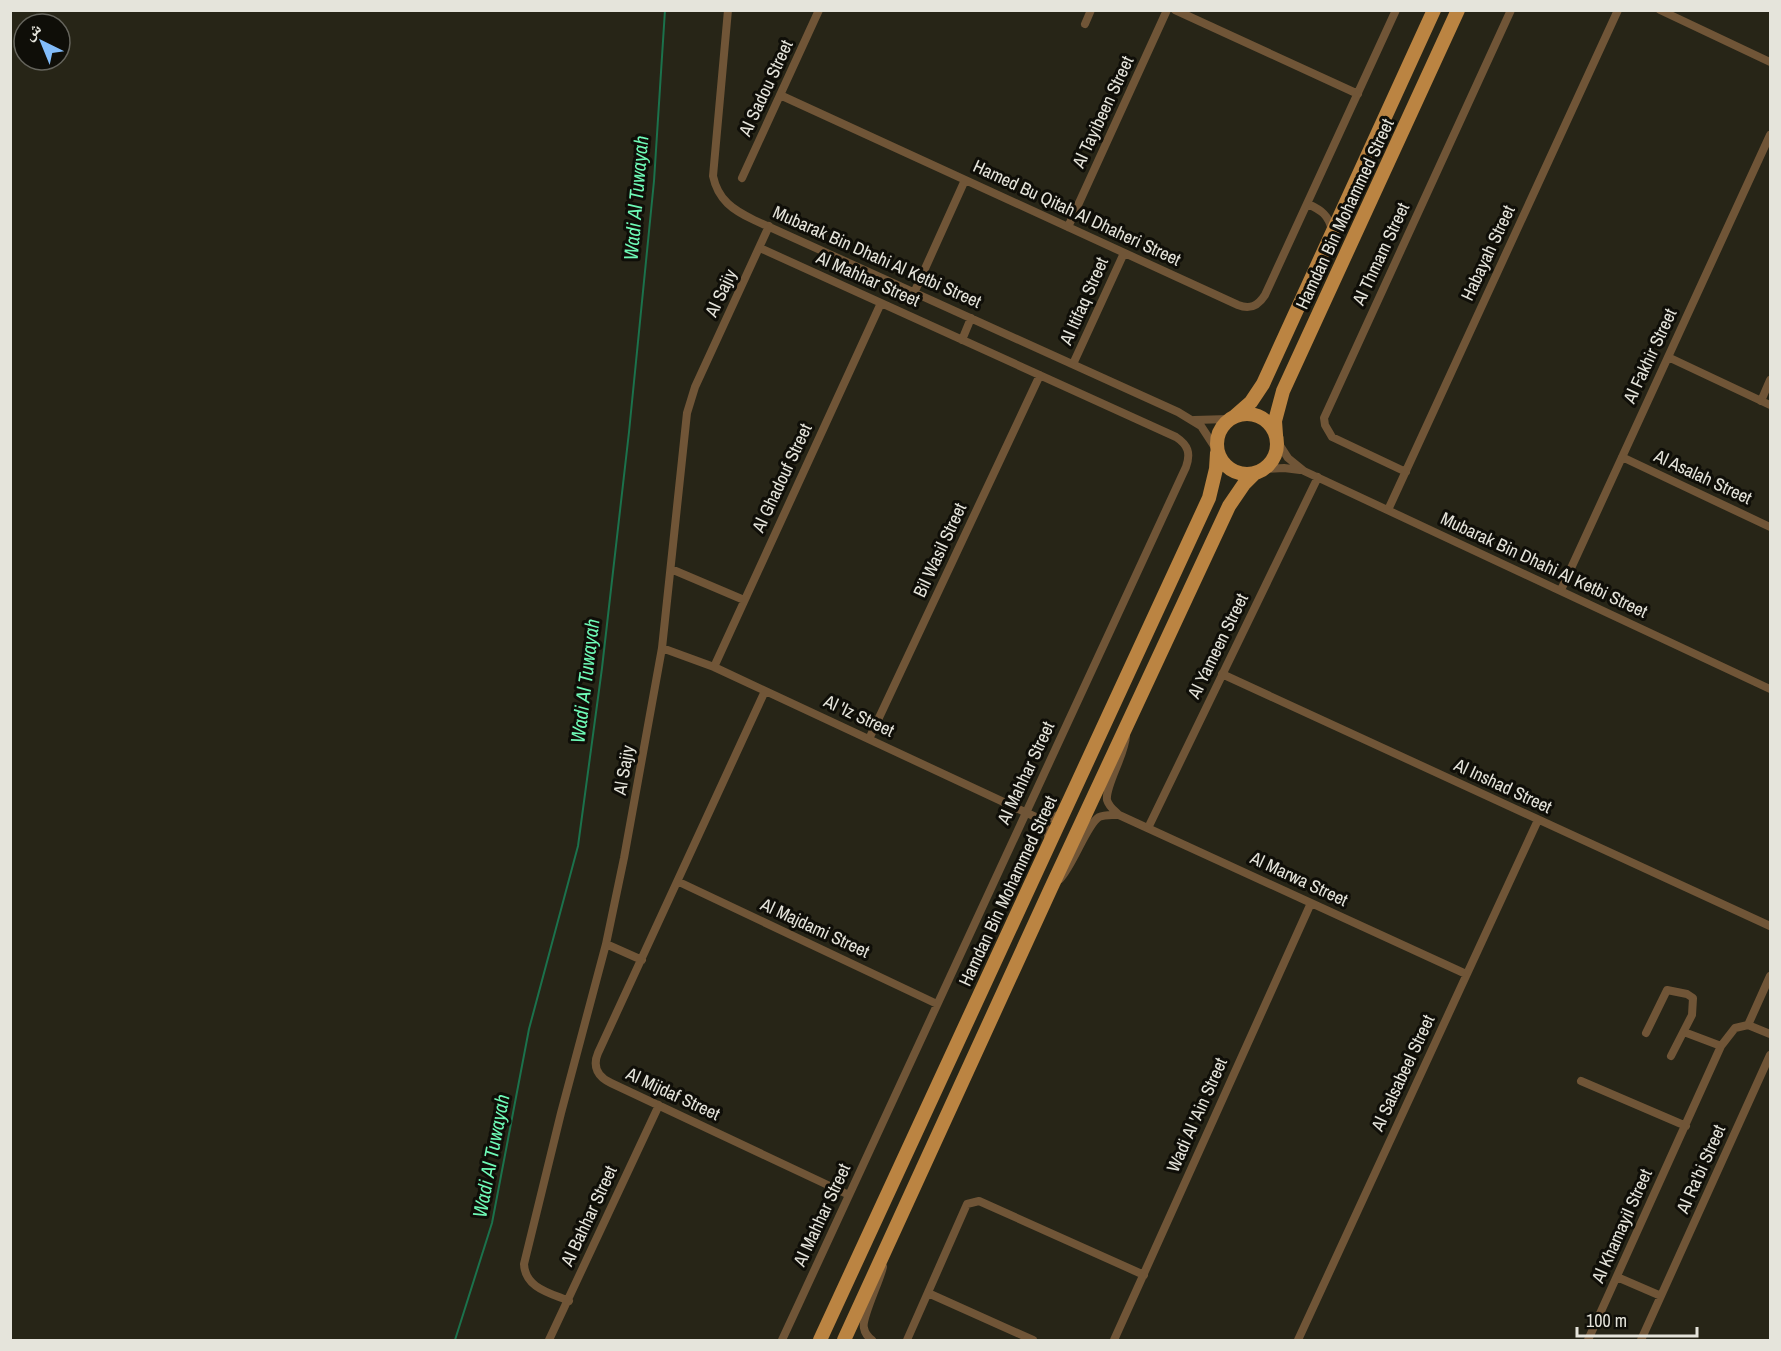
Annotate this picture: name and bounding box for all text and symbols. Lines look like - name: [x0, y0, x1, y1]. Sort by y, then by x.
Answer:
- north arrow: [12, 12, 72, 72]
- text: ش: [18, 17, 45, 45]
- street label: Al Sadou Street: [732, 36, 799, 141]
- street label: Al Tayibeen Street: [1065, 52, 1139, 173]
- street label: Hamdan Bin Mohammed Street: [1289, 114, 1400, 313]
- water label: Wadi Al Tuwayah: [617, 134, 654, 262]
- street label: Hamed Bu Qitah Al Dhaheri Street: [969, 153, 1185, 272]
- street label: Al Thmam Street: [1345, 198, 1415, 310]
- street label: Mubarak Bin Dhahi Al Ketbi Street: [769, 199, 985, 314]
- street label: Habayah Street: [1455, 201, 1521, 305]
- street label: Al Mahhar Street: [812, 244, 924, 312]
- street label: Al Itifaq Street: [1053, 253, 1114, 350]
- street label: Al Sajiy: [698, 264, 743, 322]
- street label: Al Fakhir Street: [1616, 304, 1682, 408]
- street label: Al Ghadouf Street: [745, 419, 818, 537]
- street label: Al Asalah Street: [1649, 443, 1756, 510]
- street label: Bil Wasil Street: [907, 499, 972, 601]
- street label: Mubarak Bin Dhahi Al Ketbi Street: [1437, 506, 1652, 624]
- street label: Al Yameen Street: [1181, 589, 1254, 704]
- water label: Wadi Al Tuwayah: [563, 617, 606, 745]
- street label: Al 'Iz Street: [819, 688, 898, 743]
- street label: Al Mahhar Street: [990, 717, 1060, 829]
- street label: Al Sajiy: [607, 742, 640, 798]
- street label: Al Inshad Street: [1449, 752, 1556, 819]
- street label: Hamdan Bin Mohammed Street: [952, 791, 1063, 990]
- street label: Al Marwa Street: [1245, 845, 1352, 912]
- street label: Al Majdami Street: [756, 891, 874, 964]
- street label: Al Salsabeel Street: [1364, 1011, 1440, 1136]
- street label: Wadi Al 'Ain Street: [1160, 1054, 1233, 1176]
- street label: Al Mijdaf Street: [621, 1060, 724, 1126]
- water label: Wadi Al Tuwayah: [465, 1092, 516, 1220]
- street label: Al Ra'bi Street: [1669, 1120, 1731, 1218]
- street label: Al Mahhar Street: [786, 1159, 856, 1271]
- street label: Al Bahhar Street: [554, 1161, 623, 1271]
- street label: Al Khamayil Street: [1585, 1165, 1658, 1288]
- scale bar: [1577, 1300, 1697, 1338]
- text: 100 m: [1586, 1308, 1627, 1333]

